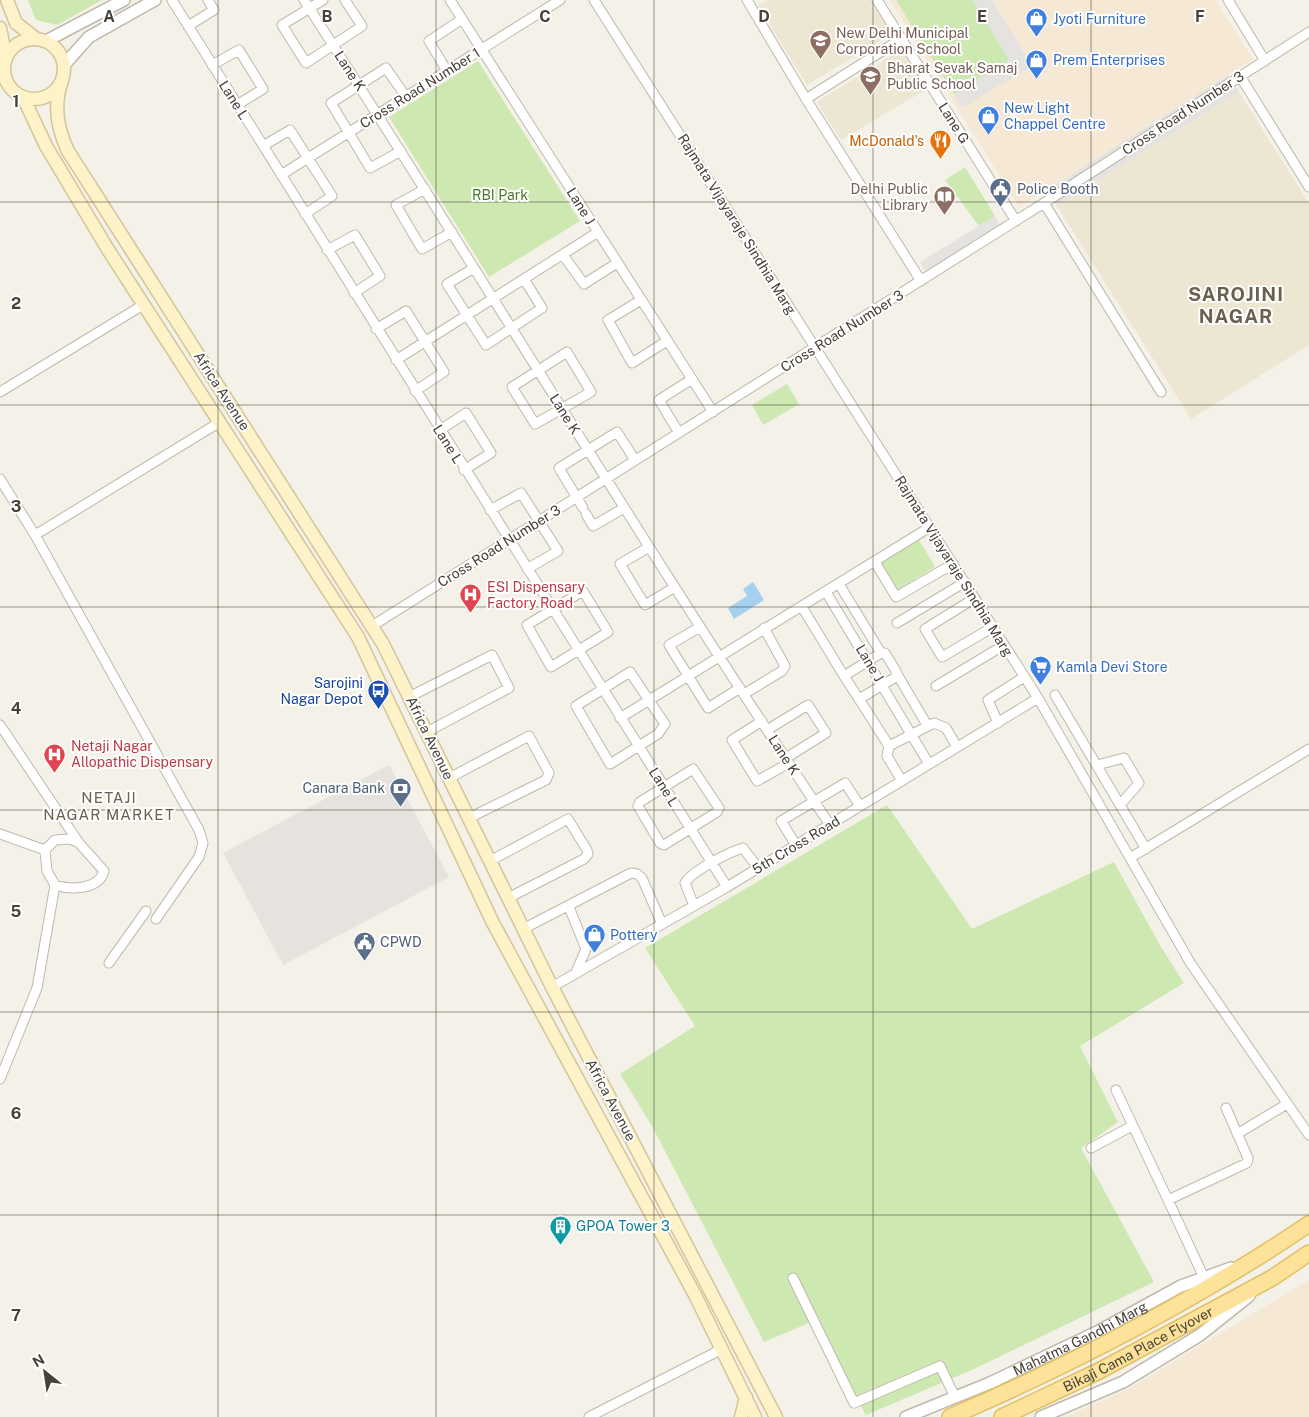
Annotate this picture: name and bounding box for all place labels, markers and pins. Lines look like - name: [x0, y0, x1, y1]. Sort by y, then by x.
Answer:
- shop icon: Jyoti Furniture: [1025, 7, 1049, 38]
- place label: Jyoti Furniture: [1053, 11, 1146, 27]
- place label: New Delhi Municipal Corporation School: [836, 25, 969, 57]
- school or university icon: New Delhi Municipal Corporation School: [808, 29, 832, 60]
- shop icon: Prem Enterprises: [1025, 48, 1049, 79]
- place label: Prem Enterprises: [1053, 52, 1165, 68]
- place label: Bharat Sevak Samaj Public School: [887, 60, 1017, 92]
- school or university icon: Bharat Sevak Samaj Public School: [859, 64, 883, 95]
- place label: New Light Chappel Centre: [1004, 100, 1106, 132]
- shop icon: New Light Chappel Centre: [976, 104, 1000, 135]
- restaurant icon: McDonald's: [928, 129, 952, 160]
- place label: McDonald's: [849, 133, 924, 149]
- public building icon: Police Booth: [989, 177, 1013, 208]
- place label: Delhi Public Library: [851, 181, 929, 213]
- place label: Police Booth: [1017, 181, 1099, 197]
- library icon: Delhi Public Library: [932, 185, 956, 216]
- place label: ESI Dispensary Factory Road: [487, 579, 585, 611]
- hospital icon: ESI Dispensary Factory Road: [459, 583, 483, 614]
- supermarket icon: Kamla Devi Store: [1028, 655, 1052, 686]
- place label: Kamla Devi Store: [1056, 659, 1168, 675]
- place label: Sarojini Nagar Depot: [281, 675, 363, 707]
- bus stop icon: Sarojini Nagar Depot: [367, 679, 391, 710]
- place label: Netaji Nagar Allopathic Dispensary: [71, 738, 213, 770]
- hospital icon: Netaji Nagar Allopathic Dispensary: [43, 742, 67, 773]
- bank icon: Canara Bank: [389, 776, 413, 807]
- place label: Canara Bank: [302, 780, 385, 796]
- shop icon: Pottery: [582, 923, 606, 954]
- place label: Pottery: [610, 927, 658, 943]
- public building icon: CPWD: [352, 930, 376, 961]
- place label: CPWD: [380, 934, 422, 950]
- building icon: GPOA Tower 3: [548, 1214, 572, 1245]
- place label: GPOA Tower 3: [576, 1218, 670, 1234]

